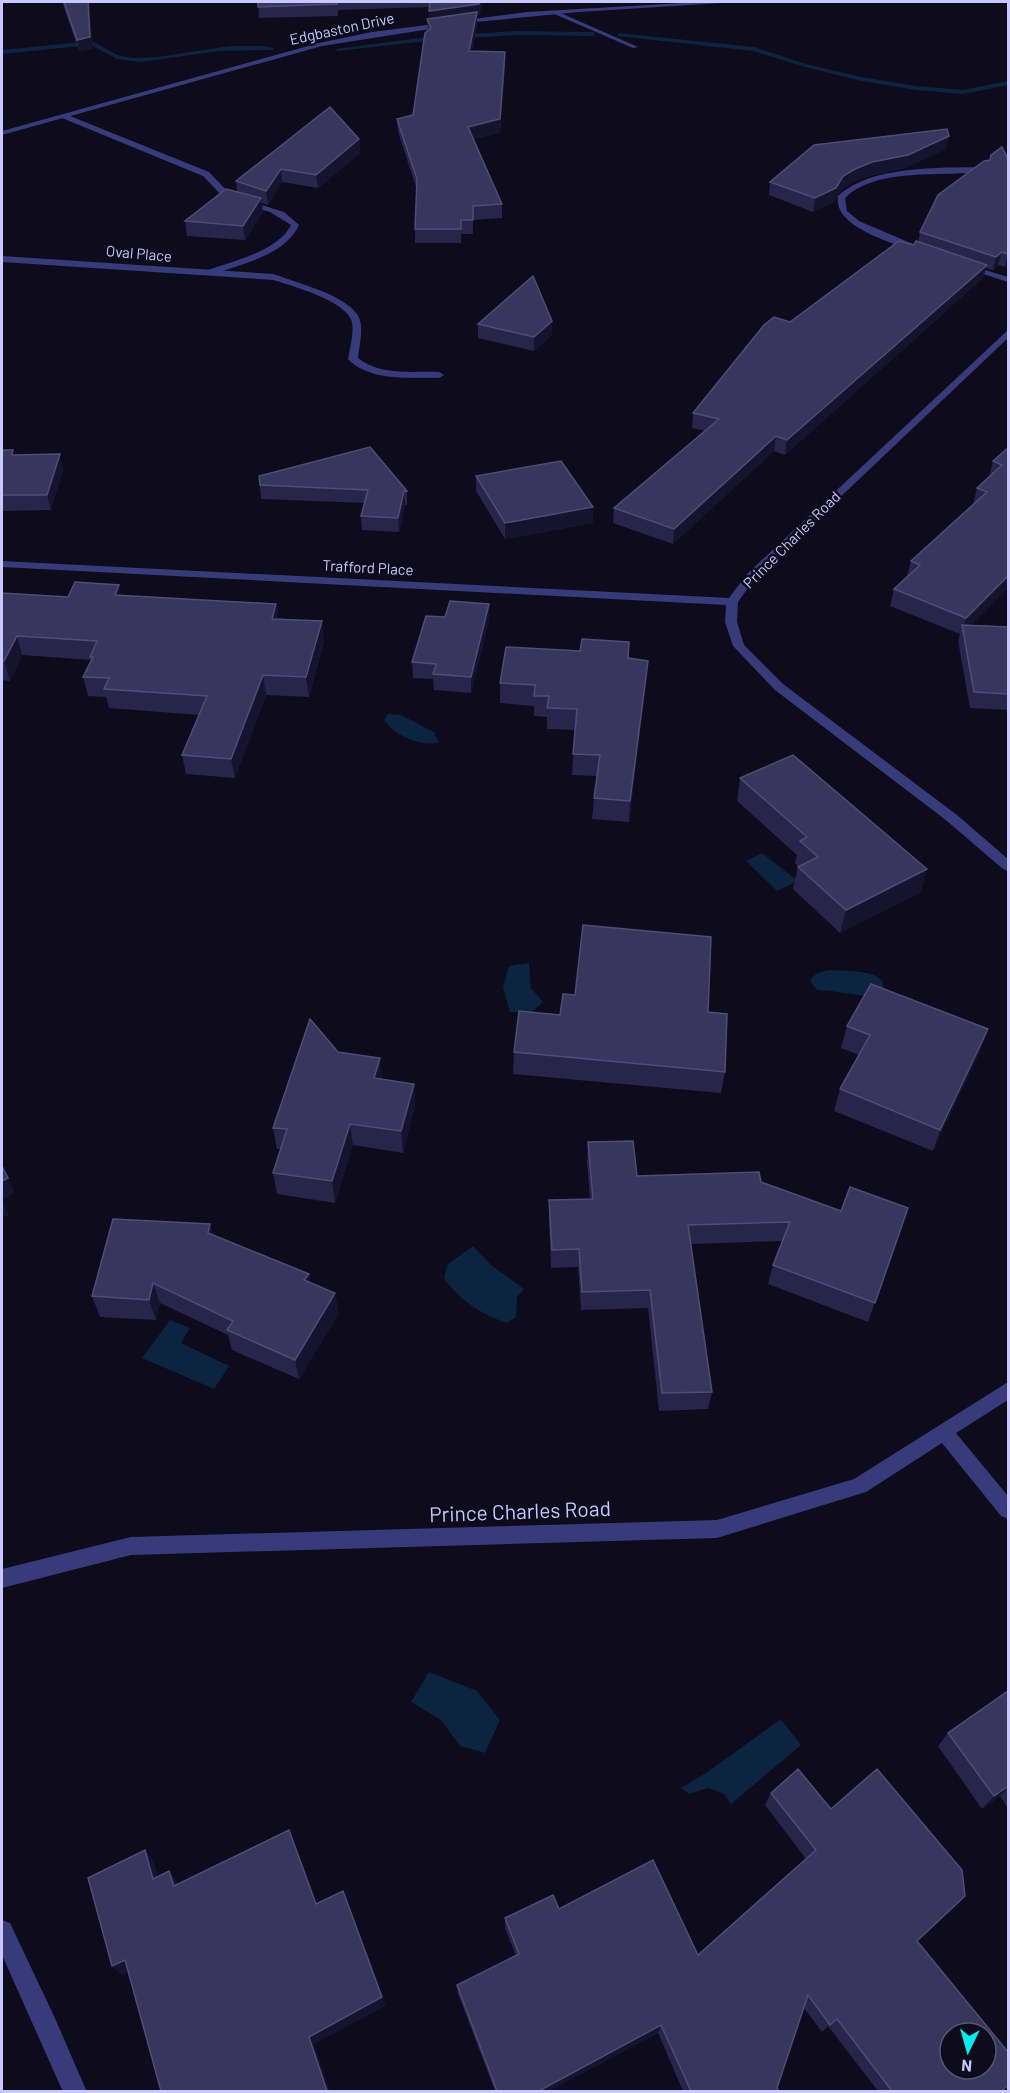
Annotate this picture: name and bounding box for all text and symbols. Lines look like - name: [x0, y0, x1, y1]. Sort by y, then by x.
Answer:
- street label: Edgbaston Drive: [288, 8, 396, 48]
- street label: Oval Place: [105, 241, 173, 265]
- street label: Prince Charles Road: [739, 487, 844, 592]
- street label: Trafford Place: [322, 556, 414, 578]
- street label: Prince Charles Road: [429, 1495, 611, 1526]
- north arrow: [938, 2021, 998, 2081]
- text: N: [961, 2057, 973, 2076]

